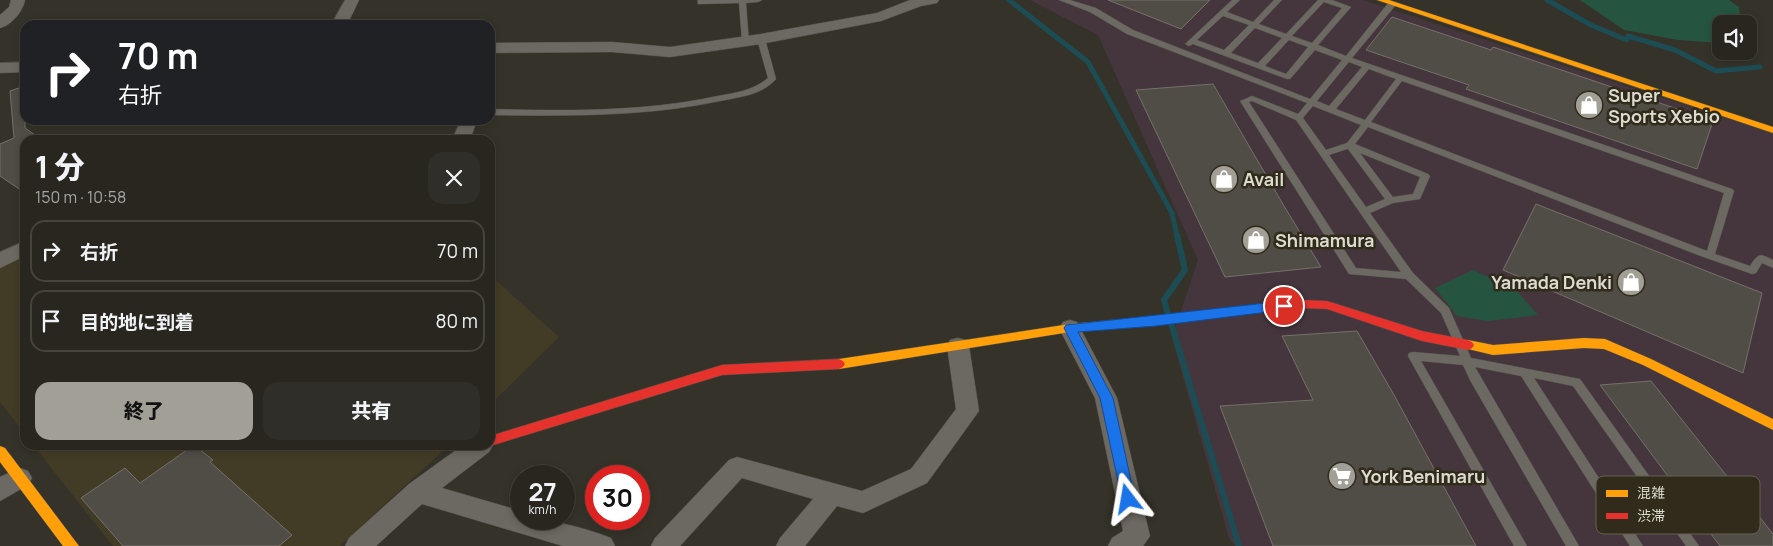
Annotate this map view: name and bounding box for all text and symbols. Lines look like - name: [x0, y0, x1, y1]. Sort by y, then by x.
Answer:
- map controls: [1712, 15, 1757, 60]
- button: sound: [1712, 15, 1757, 60]
- text: 70 m: [118, 32, 198, 80]
- icon: right: [35, 40, 100, 105]
- text: 右折: [118, 80, 162, 110]
- place label: Super Sports Xebio: [1608, 83, 1720, 128]
- shop icon: Super Sports Xebio: [1574, 90, 1604, 120]
- text: 1 分: [35, 146, 85, 187]
- button: close: [428, 152, 480, 204]
- shop icon: Avail: [1209, 164, 1239, 194]
- place label: Avail: [1243, 167, 1284, 191]
- text: 150 m · 10:58: [35, 186, 126, 208]
- shop icon: Shimamura: [1241, 225, 1271, 255]
- place label: Shimamura: [1275, 228, 1374, 252]
- icon: right: [37, 237, 65, 265]
- text: 70 m: [437, 238, 478, 264]
- text: 右折: [80, 239, 118, 265]
- shop icon: Yamada Denki: [1616, 267, 1646, 297]
- place label: Yamada Denki: [1491, 270, 1612, 294]
- pin: [1263, 285, 1305, 327]
- icon: arrive: [1270, 292, 1298, 320]
- icon: arrive: [37, 307, 65, 335]
- text: 80 m: [435, 308, 478, 334]
- text: 目的地に到着: [80, 309, 194, 335]
- button: 終了: [35, 382, 253, 440]
- button: 共有: [263, 382, 480, 440]
- supermarket icon: York Benimaru: [1327, 461, 1357, 491]
- place label: York Benimaru: [1361, 464, 1485, 488]
- speed limit sign: 30: [585, 465, 650, 530]
- position arrow: [1101, 472, 1153, 524]
- text: 27: [528, 474, 557, 509]
- legend: [1596, 476, 1760, 534]
- text: 混雑: [1637, 483, 1665, 502]
- text: km/h: [529, 501, 556, 518]
- text: 渋滞: [1637, 506, 1665, 525]

